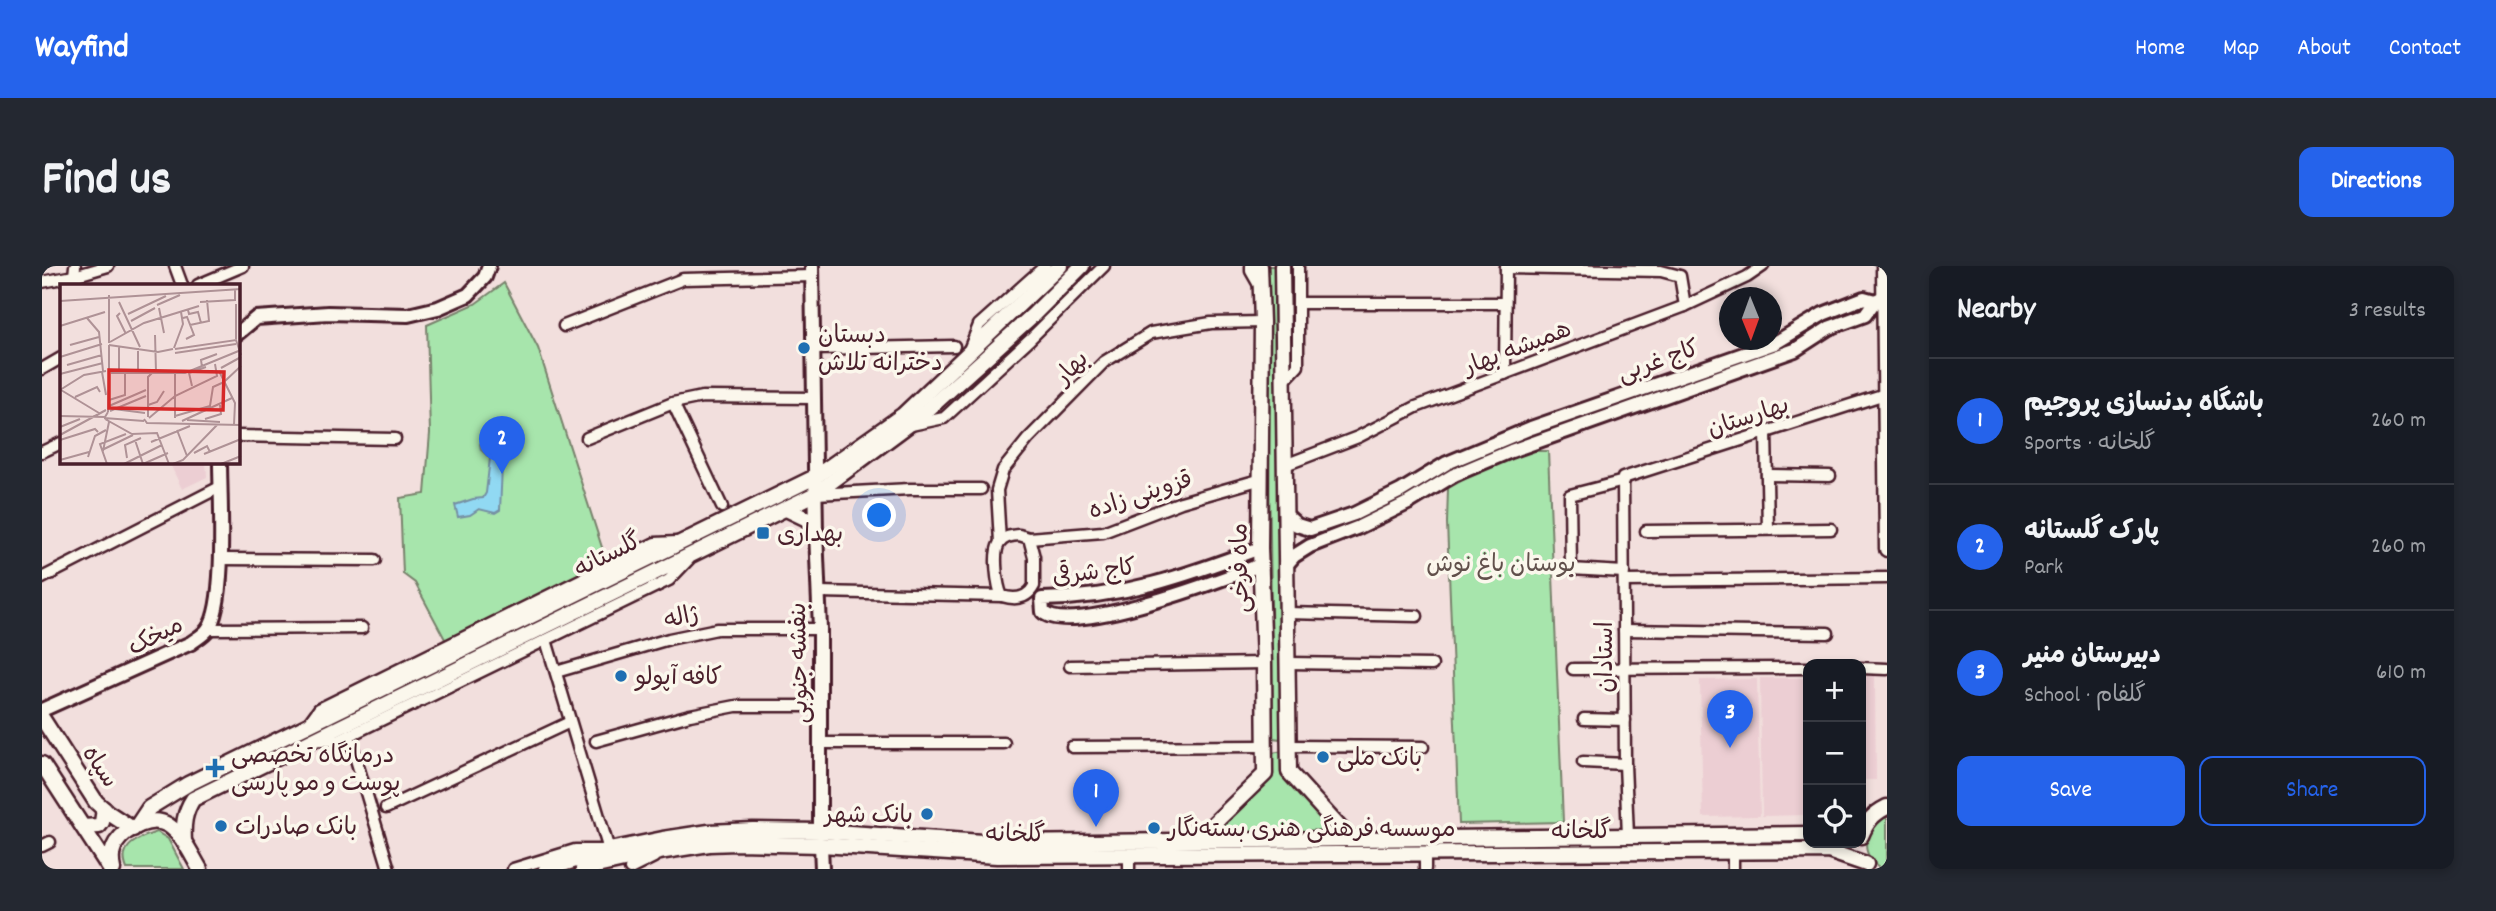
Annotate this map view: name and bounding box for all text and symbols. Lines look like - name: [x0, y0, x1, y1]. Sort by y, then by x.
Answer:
- text: Wayfind: [35, 26, 129, 73]
- text: Home: [2135, 32, 2185, 66]
- text: Map: [2223, 32, 2259, 66]
- text: About: [2297, 32, 2351, 66]
- text: Contact: [2389, 32, 2461, 66]
- text: Find us: [42, 147, 171, 217]
- button: Directions: [2299, 147, 2454, 217]
- inset map: [60, 284, 240, 464]
- north arrow: [1719, 287, 1782, 350]
- text: Nearby: [1957, 290, 2035, 333]
- text: 3 results: [2349, 295, 2426, 328]
- street label: همیشه بهار: [1457, 314, 1577, 387]
- place label: دبستان دخترانه تلاش: [818, 320, 943, 382]
- street label: کاج غربی: [1614, 333, 1704, 393]
- marker: دبستان دخترانه تلاش: [796, 340, 812, 356]
- street label: بهار: [1047, 344, 1098, 395]
- text: باشگاه بدنسازی پروجیم: [2024, 386, 2264, 423]
- street label: بهارستان: [1704, 390, 1794, 448]
- text: 1: [1977, 405, 1983, 438]
- text: 260 m: [2371, 405, 2426, 438]
- pin: 2: [479, 416, 525, 474]
- text: Sports · گلخانه: [2024, 428, 2155, 461]
- street label: قزوینی زاده: [1084, 464, 1197, 530]
- your location: [862, 498, 896, 532]
- text: پارک گلستانه: [2024, 514, 2159, 551]
- place label: بهداری: [777, 519, 843, 553]
- street label: ماه فرخی: [1224, 523, 1260, 613]
- marker: بهداری: [755, 525, 771, 541]
- street label: گلستانه: [569, 526, 648, 588]
- text: 2: [1975, 531, 1985, 564]
- text: 260 m: [2371, 531, 2426, 564]
- park label: بوستان باغ نوش: [1426, 549, 1576, 583]
- street label: کاج شرقی: [1050, 551, 1138, 596]
- text: Park: [2024, 552, 2063, 585]
- street label: ژاله: [661, 598, 702, 639]
- street label: بنفشه جنوبی: [783, 602, 819, 724]
- street label: میخک: [123, 609, 190, 666]
- street label: استادان: [1590, 621, 1624, 693]
- text: دبیرستان منیر: [2024, 638, 2161, 675]
- text: 3: [1975, 657, 1985, 690]
- text: 610 m: [2376, 657, 2426, 690]
- map controls: [1803, 659, 1866, 848]
- button: +: [1803, 659, 1866, 722]
- place label: کافه آپولو: [634, 662, 722, 696]
- marker: کافه آپولو: [613, 668, 629, 684]
- text: School · گلفام: [2024, 680, 2146, 713]
- pin: 3: [1707, 690, 1753, 748]
- button: −: [1803, 722, 1866, 785]
- street label: سپاه: [72, 740, 125, 796]
- place label: درمانگاه تخصصی پوست و مو پارسی: [231, 740, 400, 802]
- place label: بانک ملی: [1337, 743, 1422, 777]
- marker: بانک ملی: [1315, 749, 1331, 765]
- button: Save: [1957, 756, 2185, 826]
- button: Share: [2199, 756, 2426, 826]
- marker: درمانگاه تخصصی پوست و مو پارسی: [205, 758, 225, 778]
- pin: 1: [1073, 769, 1119, 827]
- button: locate: [1803, 785, 1866, 848]
- place label: بانک شهر: [823, 800, 913, 834]
- marker: بانک شهر: [919, 806, 935, 822]
- place label: بانک صادرات: [235, 812, 357, 846]
- place label: موسسه فرهنگی هنری بسته‌نگار: [1166, 814, 1456, 848]
- street label: گلخانه: [1551, 816, 1611, 850]
- marker: بانک صادرات: [213, 818, 229, 834]
- street label: گلخانه: [984, 818, 1045, 854]
- marker: موسسه فرهنگی هنری بسته‌نگار: [1146, 820, 1162, 836]

